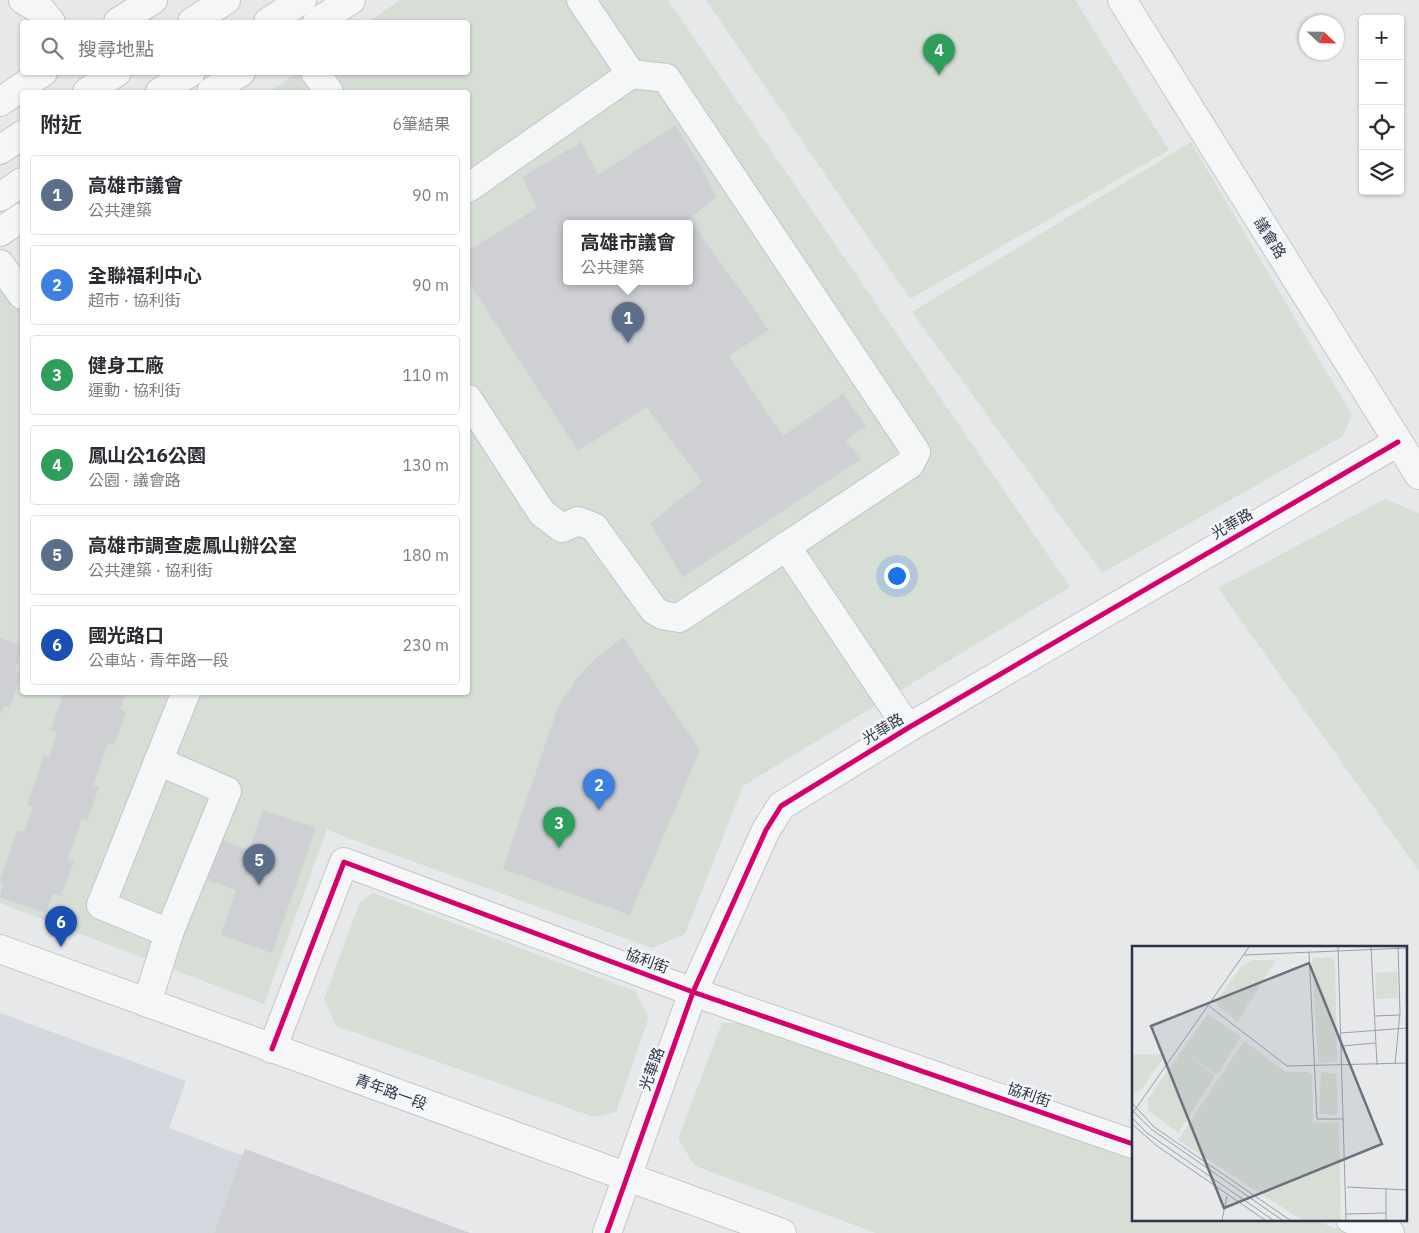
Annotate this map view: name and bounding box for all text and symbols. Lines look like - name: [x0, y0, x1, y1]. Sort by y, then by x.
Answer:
- north arrow: [1299, 15, 1344, 60]
- map controls: [1359, 15, 1404, 195]
- button: +: [1359, 15, 1404, 60]
- search box: [20, 20, 470, 75]
- icon: search: [38, 34, 66, 62]
- pin: 4: [923, 34, 955, 75]
- text: 搜尋地點: [78, 37, 154, 61]
- button: −: [1359, 60, 1404, 105]
- button: locate: [1359, 105, 1404, 150]
- text: 附近: [40, 110, 82, 138]
- text: 6筆結果: [392, 114, 450, 134]
- button: layers: [1359, 150, 1404, 195]
- text: 高雄市議會: [88, 173, 183, 197]
- text: 1: [52, 185, 62, 205]
- text: 90 m: [412, 185, 449, 205]
- text: 公共建築: [88, 200, 152, 220]
- street label: 議會路: [1250, 214, 1290, 262]
- popup: [563, 220, 693, 285]
- text: 高雄市議會: [580, 230, 676, 254]
- text: 公共建築: [580, 257, 645, 277]
- text: 全聯福利中心: [88, 263, 202, 287]
- text: 2: [52, 275, 62, 295]
- text: 90 m: [412, 275, 449, 295]
- text: 超市 · 協利街: [88, 290, 181, 310]
- pin: 1: [612, 302, 644, 343]
- text: 健身工廠: [88, 353, 164, 377]
- text: 3: [52, 365, 62, 385]
- text: 110 m: [402, 365, 449, 385]
- text: 運動 · 協利街: [88, 380, 181, 400]
- text: 鳳山公16公園: [88, 443, 206, 467]
- text: 4: [52, 455, 62, 475]
- text: 130 m: [402, 455, 449, 475]
- text: 公園 · 議會路: [88, 470, 181, 490]
- street label: 光華路: [1208, 504, 1256, 543]
- text: 高雄市調查處鳳山辦公室: [88, 533, 297, 557]
- text: 5: [52, 545, 62, 565]
- text: 180 m: [402, 545, 449, 565]
- text: 公共建築 · 協利街: [88, 560, 213, 580]
- your location: [884, 563, 910, 589]
- text: 國光路口: [88, 623, 164, 647]
- text: 6: [52, 635, 62, 655]
- text: 230 m: [402, 635, 449, 655]
- text: 公車站 · 青年路一段: [88, 650, 229, 670]
- street label: 光華路: [859, 709, 907, 748]
- pin: 2: [583, 769, 615, 810]
- pin: 3: [543, 807, 575, 848]
- pin: 5: [243, 844, 275, 885]
- pin: 6: [45, 906, 77, 947]
- street label: 協利街: [623, 944, 672, 977]
- inset map: [1132, 946, 1406, 1220]
- street label: 光華路: [635, 1044, 668, 1093]
- street label: 青年路一段: [353, 1070, 430, 1113]
- street label: 協利街: [1005, 1078, 1054, 1111]

